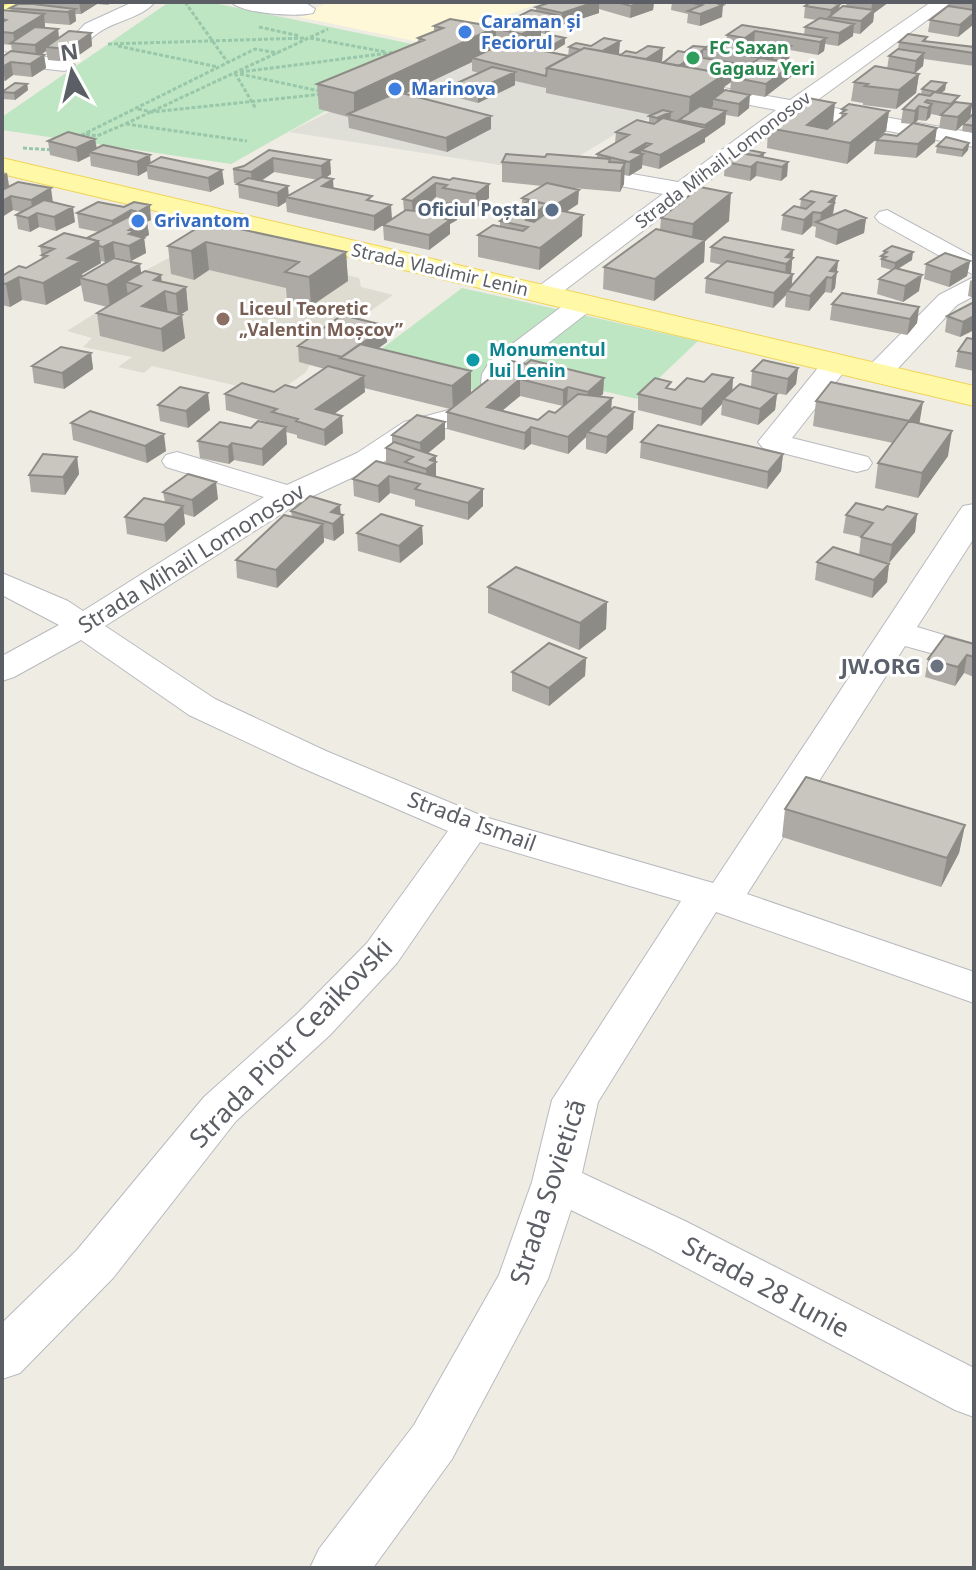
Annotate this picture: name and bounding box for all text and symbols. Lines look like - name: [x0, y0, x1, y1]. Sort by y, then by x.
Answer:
- place label: Caraman și Feciorul: [481, 9, 581, 54]
- marker: Caraman și Feciorul: [456, 23, 474, 41]
- north arrow: [32, 32, 112, 112]
- text: N: [58, 35, 80, 67]
- place label: FC Saxan Gagauz Yeri: [709, 35, 815, 80]
- marker: FC Saxan Gagauz Yeri: [684, 49, 702, 67]
- place label: Marinova: [411, 76, 496, 100]
- marker: Marinova: [386, 80, 404, 98]
- street label: Strada Mihail Lomonosov: [630, 85, 816, 233]
- place label: Oficiul Poștal: [418, 197, 536, 221]
- marker: Oficiul Poștal: [543, 201, 561, 219]
- place label: Grivantom: [154, 208, 250, 232]
- marker: Grivantom: [129, 212, 147, 230]
- street label: Strada Vladimir Lenin: [349, 237, 531, 301]
- place label: Liceul Teoretic „Valentin Moșcov”: [239, 296, 403, 341]
- marker: Liceul Teoretic „Valentin Moșcov”: [214, 310, 232, 328]
- place label: Monumentul lui Lenin: [489, 337, 606, 382]
- marker: Monumentul lui Lenin: [464, 351, 482, 369]
- street label: Strada Mihail Lomonosov: [72, 475, 310, 639]
- place label: JW.ORG: [839, 650, 921, 680]
- marker: JW.ORG: [928, 657, 946, 675]
- street label: Strada Ismail: [404, 783, 541, 857]
- street label: Strada Piotr Ceaikovski: [181, 930, 400, 1155]
- street label: Strada Sovietică: [500, 1094, 594, 1289]
- street label: Strada 28 Iunie: [677, 1227, 856, 1345]

